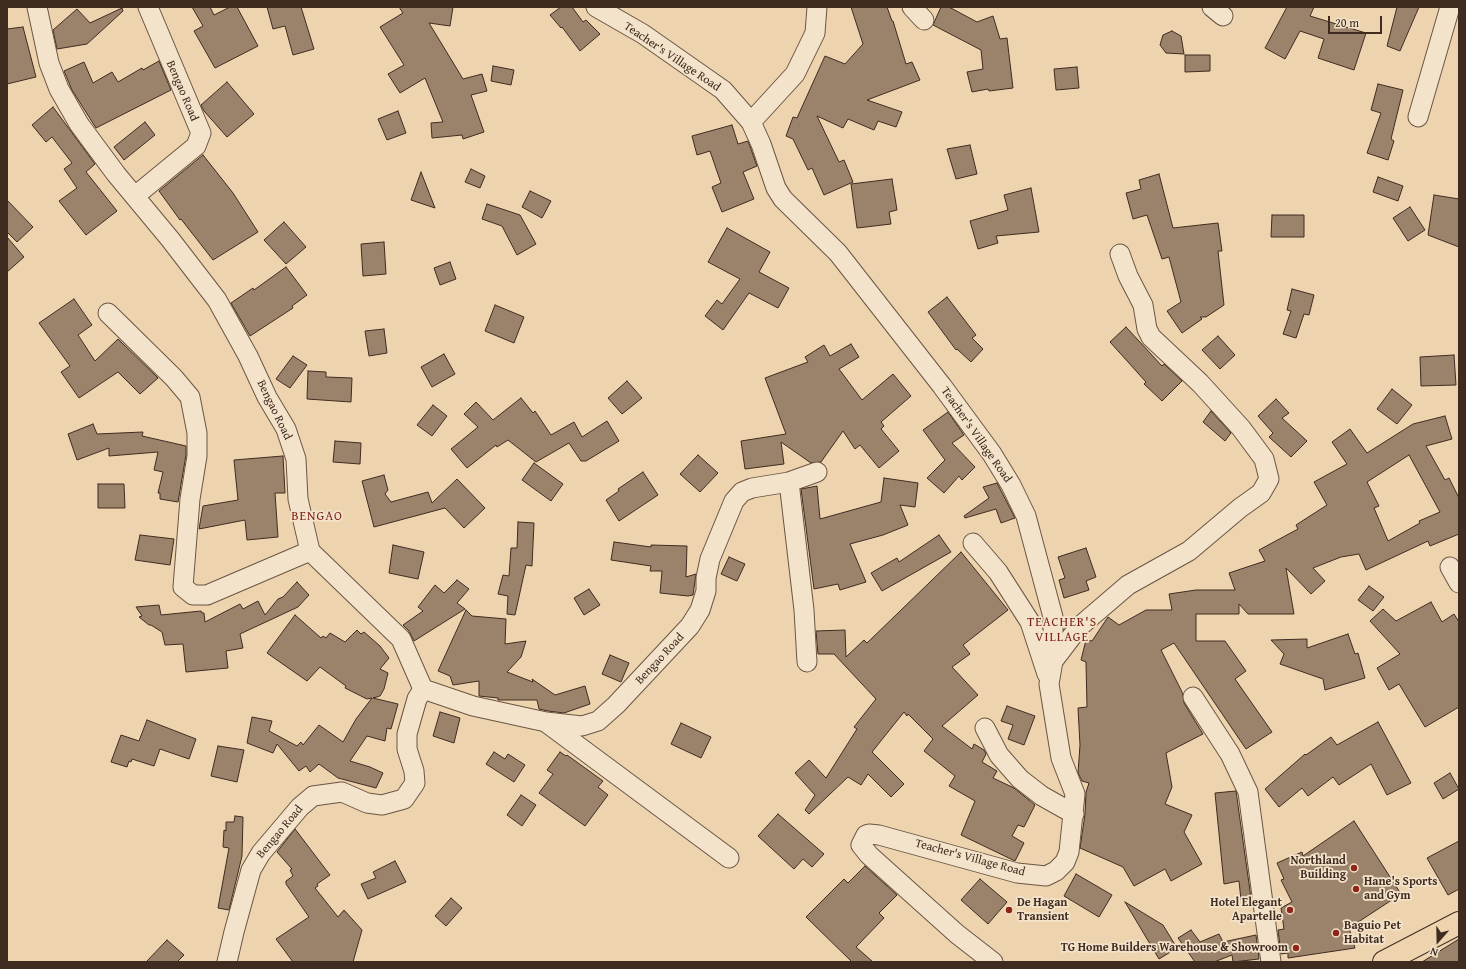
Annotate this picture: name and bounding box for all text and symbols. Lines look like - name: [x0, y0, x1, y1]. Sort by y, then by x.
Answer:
- scale bar: [1330, 8, 1384, 34]
- text: 20 m: [1335, 14, 1359, 31]
- street label: Teacher's Village Road: [621, 19, 723, 95]
- street label: Bengao Road: [163, 58, 201, 124]
- street label: Bengao Road: [253, 378, 295, 442]
- street label: Teacher's Village Road: [938, 384, 1014, 486]
- district label: BENGAO: [291, 509, 343, 525]
- district label: TEACHER'S VILLAGE: [1027, 615, 1097, 646]
- street label: Bengao Road: [633, 630, 687, 688]
- street label: Bengao Road: [254, 803, 306, 861]
- street label: Teacher's Village Road: [913, 836, 1027, 880]
- place label: Northland Building: [1291, 854, 1346, 882]
- marker: Northland Building: [1349, 863, 1359, 873]
- place label: Hane's Sports and Gym: [1364, 875, 1437, 903]
- marker: Hane's Sports and Gym: [1351, 884, 1361, 894]
- place label: De Hagan Transient: [1017, 896, 1069, 924]
- place label: Hotel Elegant Apartelle: [1210, 896, 1282, 924]
- marker: De Hagan Transient: [1004, 905, 1014, 915]
- marker: Hotel Elegant Apartelle: [1285, 905, 1295, 915]
- place label: Baguio Pet Habitat: [1344, 919, 1401, 947]
- north arrow: [1418, 921, 1458, 961]
- marker: Baguio Pet Habitat: [1331, 928, 1341, 938]
- place label: TG Home Builders Warehouse & Showroom: [1061, 941, 1288, 955]
- marker: TG Home Builders Warehouse & Showroom: [1291, 943, 1301, 953]
- text: N: [1428, 944, 1440, 961]

